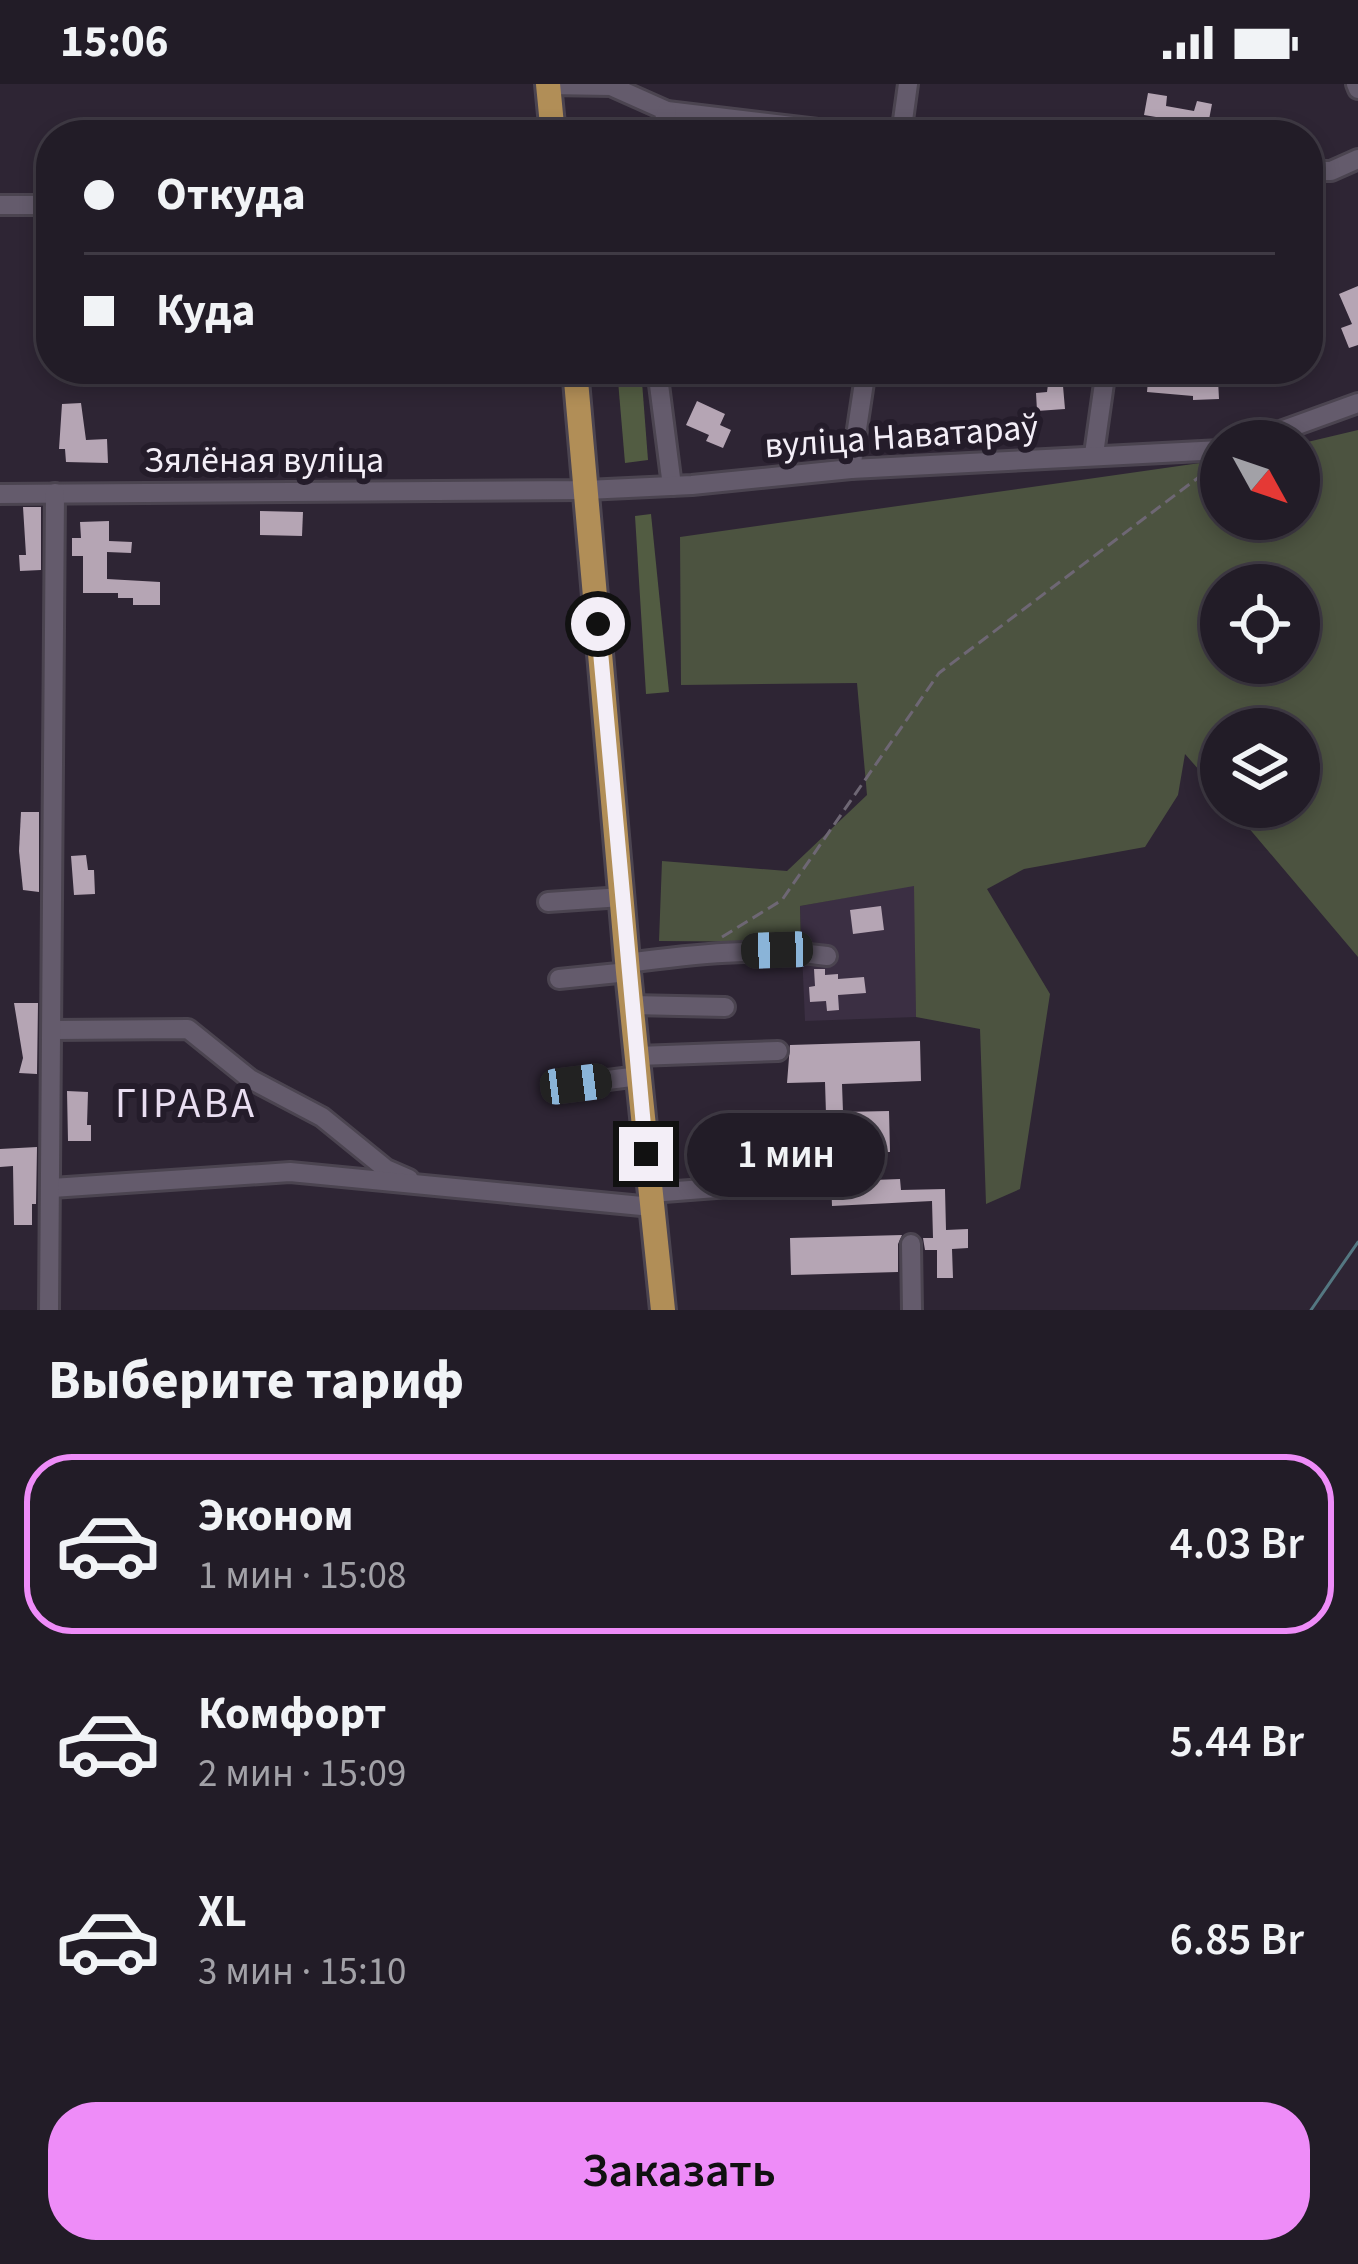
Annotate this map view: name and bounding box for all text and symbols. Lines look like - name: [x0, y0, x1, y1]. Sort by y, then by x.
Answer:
- text: 15:06: [60, 10, 169, 74]
- text: Откуда: [156, 163, 306, 227]
- text: Куда: [156, 279, 256, 343]
- street label: вуліца Наватараў: [763, 401, 1040, 471]
- north arrow: [1200, 420, 1320, 540]
- map controls: [1200, 420, 1320, 828]
- street label: Зялёная вуліца: [144, 435, 384, 486]
- button: locate: [1200, 564, 1320, 684]
- route start: [571, 597, 625, 651]
- button: layers: [1200, 708, 1320, 828]
- car: [740, 931, 814, 969]
- car: [538, 1062, 614, 1106]
- district label: ГІРАВА: [115, 1074, 257, 1134]
- callout: 1 мин: [688, 1112, 886, 1196]
- route end: [619, 1127, 673, 1181]
- text: 1 мин: [737, 1127, 835, 1183]
- text: Выберите тариф: [48, 1343, 464, 1420]
- text: Эконом: [198, 1484, 354, 1548]
- icon: car: [54, 1490, 162, 1598]
- text: 4.03 Br: [1170, 1512, 1304, 1576]
- text: 1 мин · 15:08: [198, 1548, 406, 1604]
- text: Комфорт: [198, 1682, 386, 1746]
- icon: car: [54, 1688, 162, 1796]
- text: 5.44 Br: [1170, 1710, 1304, 1774]
- text: 2 мин · 15:09: [198, 1746, 406, 1802]
- text: XL: [198, 1880, 247, 1944]
- icon: car: [54, 1886, 162, 1994]
- text: 6.85 Br: [1170, 1908, 1304, 1972]
- text: 3 мин · 15:10: [198, 1944, 406, 2000]
- button: Заказать: [48, 2102, 1310, 2240]

